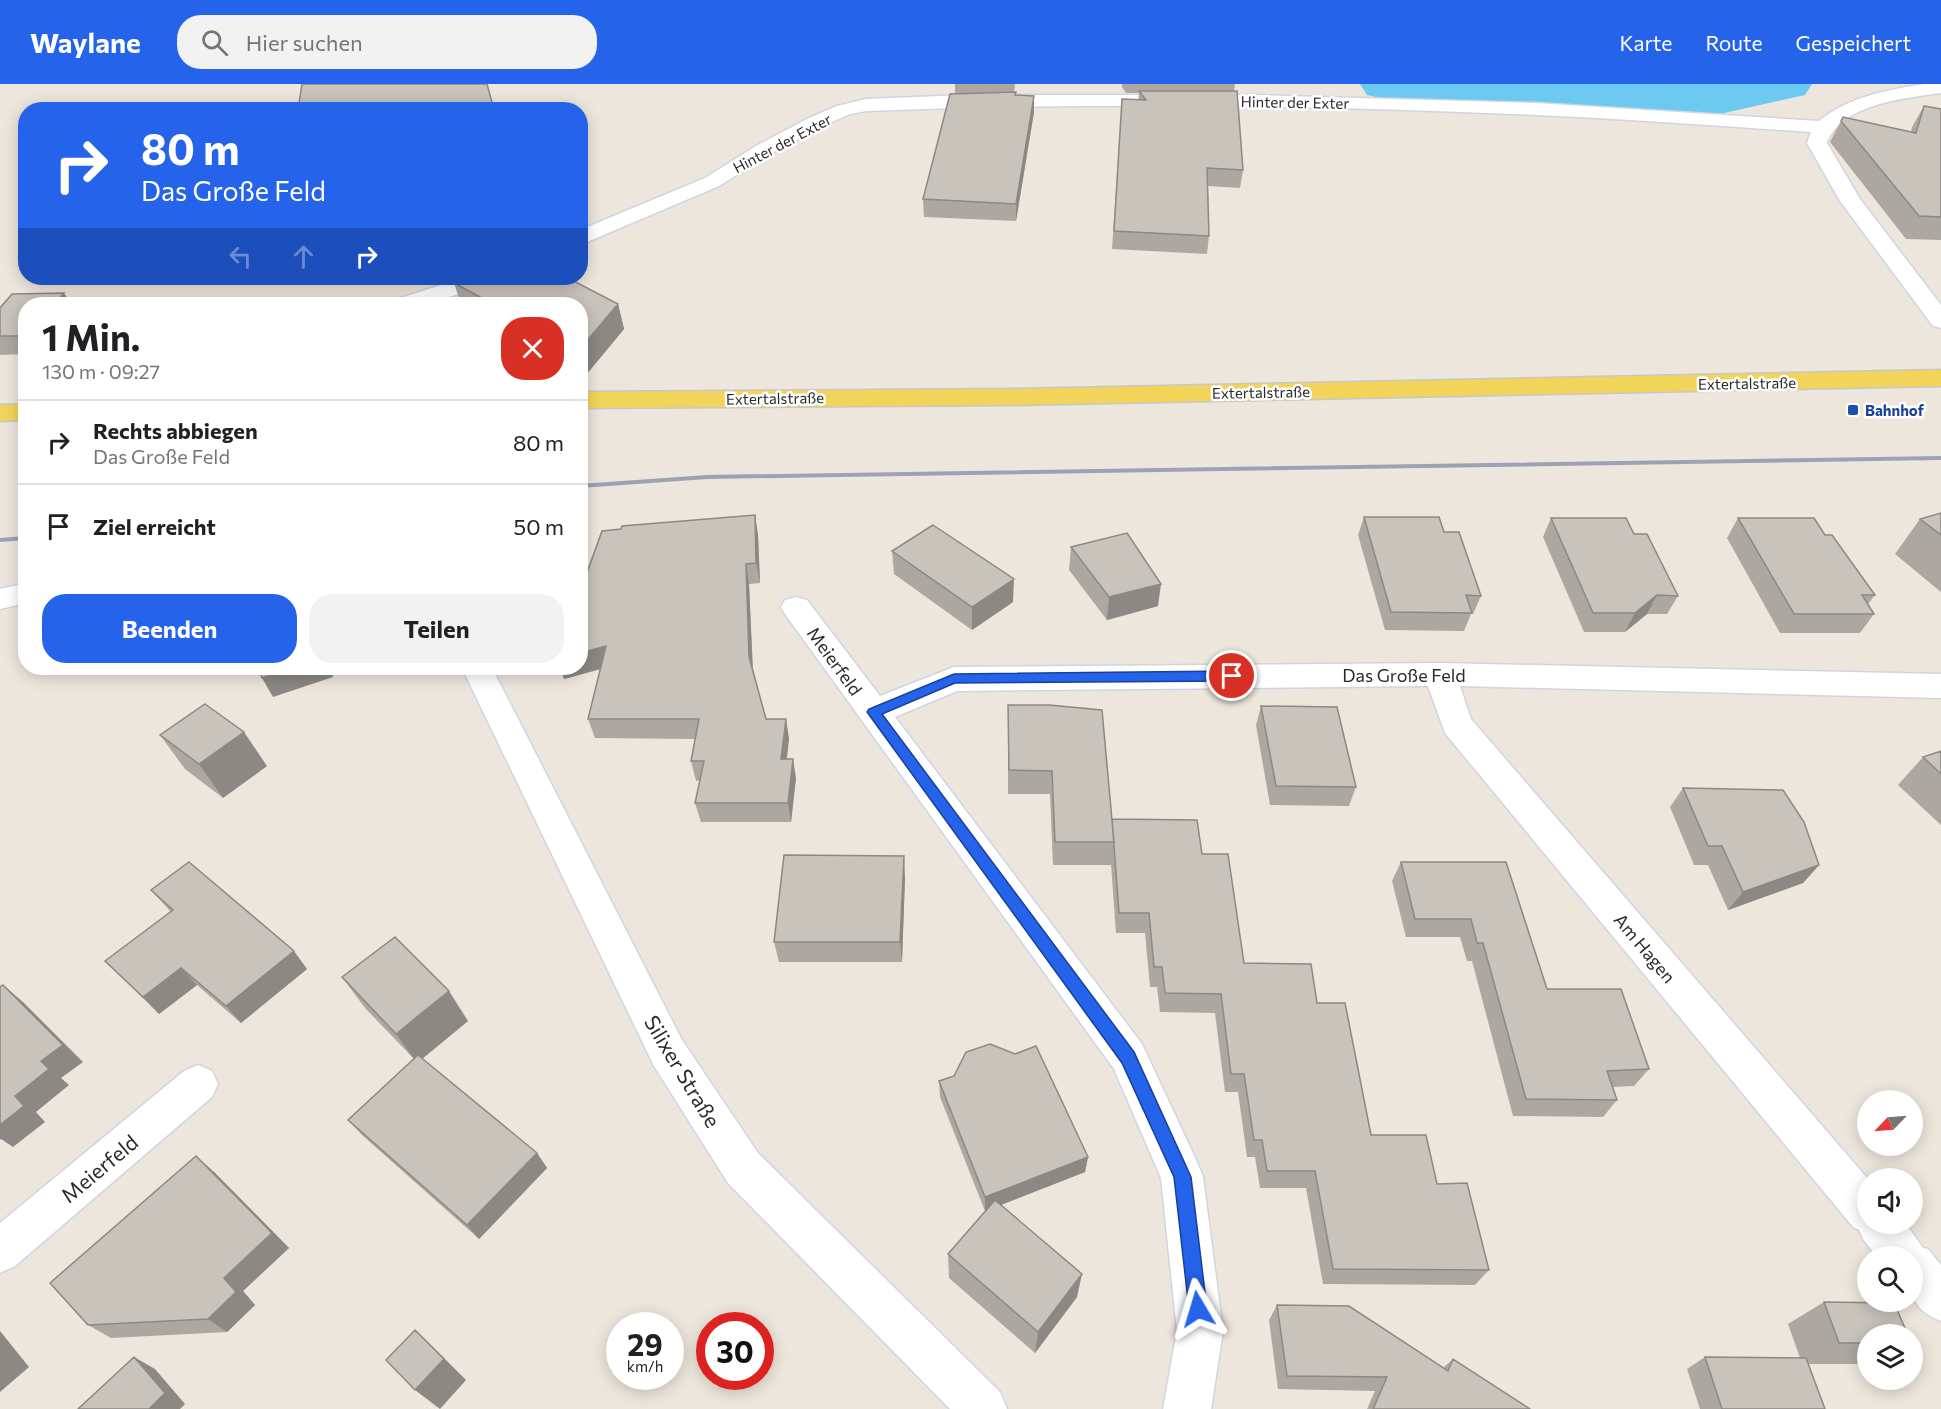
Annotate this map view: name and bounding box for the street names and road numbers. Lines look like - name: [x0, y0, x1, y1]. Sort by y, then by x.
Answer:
- street label: Hinter der Exter: [1240, 92, 1350, 112]
- street label: Hinter der Exter: [730, 110, 834, 176]
- street label: Extertalstraße: [1698, 373, 1796, 393]
- street label: Extertalstraße: [1212, 382, 1310, 402]
- street label: Extertalstraße: [726, 388, 824, 408]
- street label: Meierfeld: [803, 623, 867, 699]
- street label: Das Große Feld: [1342, 664, 1466, 686]
- street label: Am Hagen: [1610, 909, 1680, 987]
- street label: Silixer Straße: [640, 1010, 726, 1132]
- street label: Meierfeld: [56, 1129, 142, 1207]

